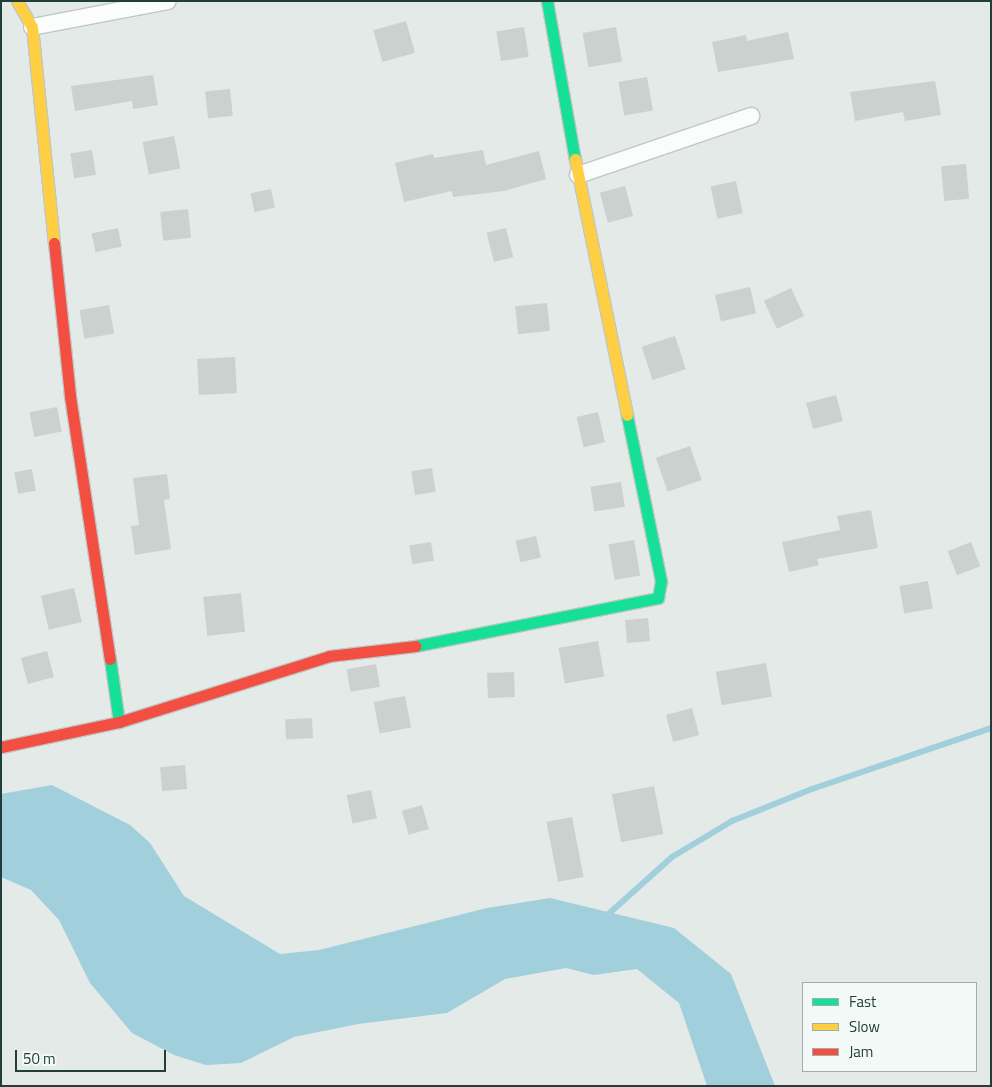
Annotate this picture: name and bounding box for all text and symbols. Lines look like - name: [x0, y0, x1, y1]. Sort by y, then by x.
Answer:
- legend: [802, 982, 977, 1072]
- text: Fast: [849, 990, 876, 1013]
- text: Slow: [849, 1015, 880, 1038]
- scale bar: [18, 1040, 169, 1072]
- text: Jam: [849, 1040, 873, 1063]
- text: 50 m: [23, 1047, 56, 1070]

